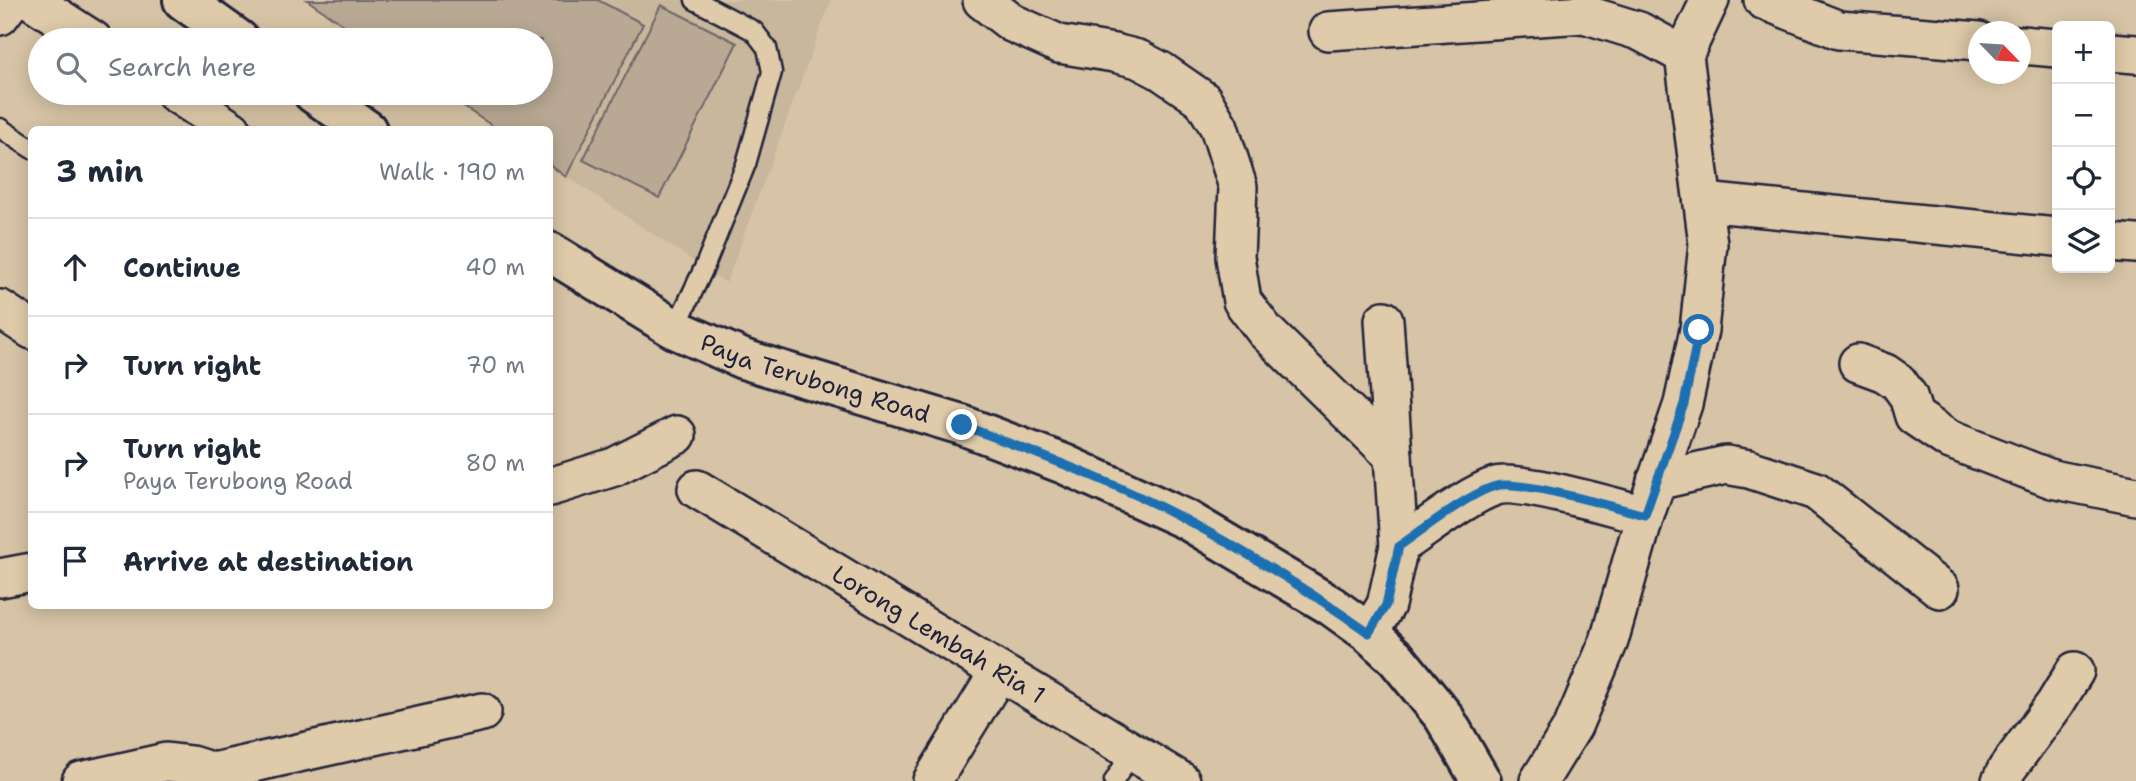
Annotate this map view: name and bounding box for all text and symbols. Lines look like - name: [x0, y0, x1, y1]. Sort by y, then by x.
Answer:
- north arrow: [1968, 21, 2031, 84]
- map controls: [2052, 21, 2115, 273]
- button: +: [2052, 21, 2115, 84]
- search box: [28, 28, 553, 105]
- icon: search: [52, 48, 90, 86]
- text: Search here: [108, 49, 257, 84]
- button: −: [2052, 84, 2115, 147]
- button: locate: [2052, 147, 2115, 210]
- text: 3 min: [56, 151, 143, 192]
- text: Walk · 190 m: [379, 157, 525, 187]
- button: layers: [2052, 210, 2115, 273]
- icon: ahead: [56, 248, 94, 286]
- text: Continue: [123, 250, 241, 285]
- text: 40 m: [465, 252, 525, 282]
- route start: [1683, 314, 1714, 345]
- street label: Paya Terubong Road: [695, 326, 934, 431]
- icon: right: [56, 346, 94, 384]
- text: Turn right: [123, 348, 261, 383]
- text: 70 m: [466, 350, 525, 380]
- route end: [946, 409, 977, 440]
- text: Turn right: [123, 431, 261, 466]
- icon: right: [56, 444, 94, 482]
- text: 80 m: [466, 448, 525, 478]
- text: Paya Terubong Road: [123, 466, 353, 496]
- icon: arrive: [56, 542, 94, 580]
- text: Arrive at destination: [123, 544, 413, 579]
- street label: Lorong Lembah Ria 1: [826, 558, 1051, 711]

